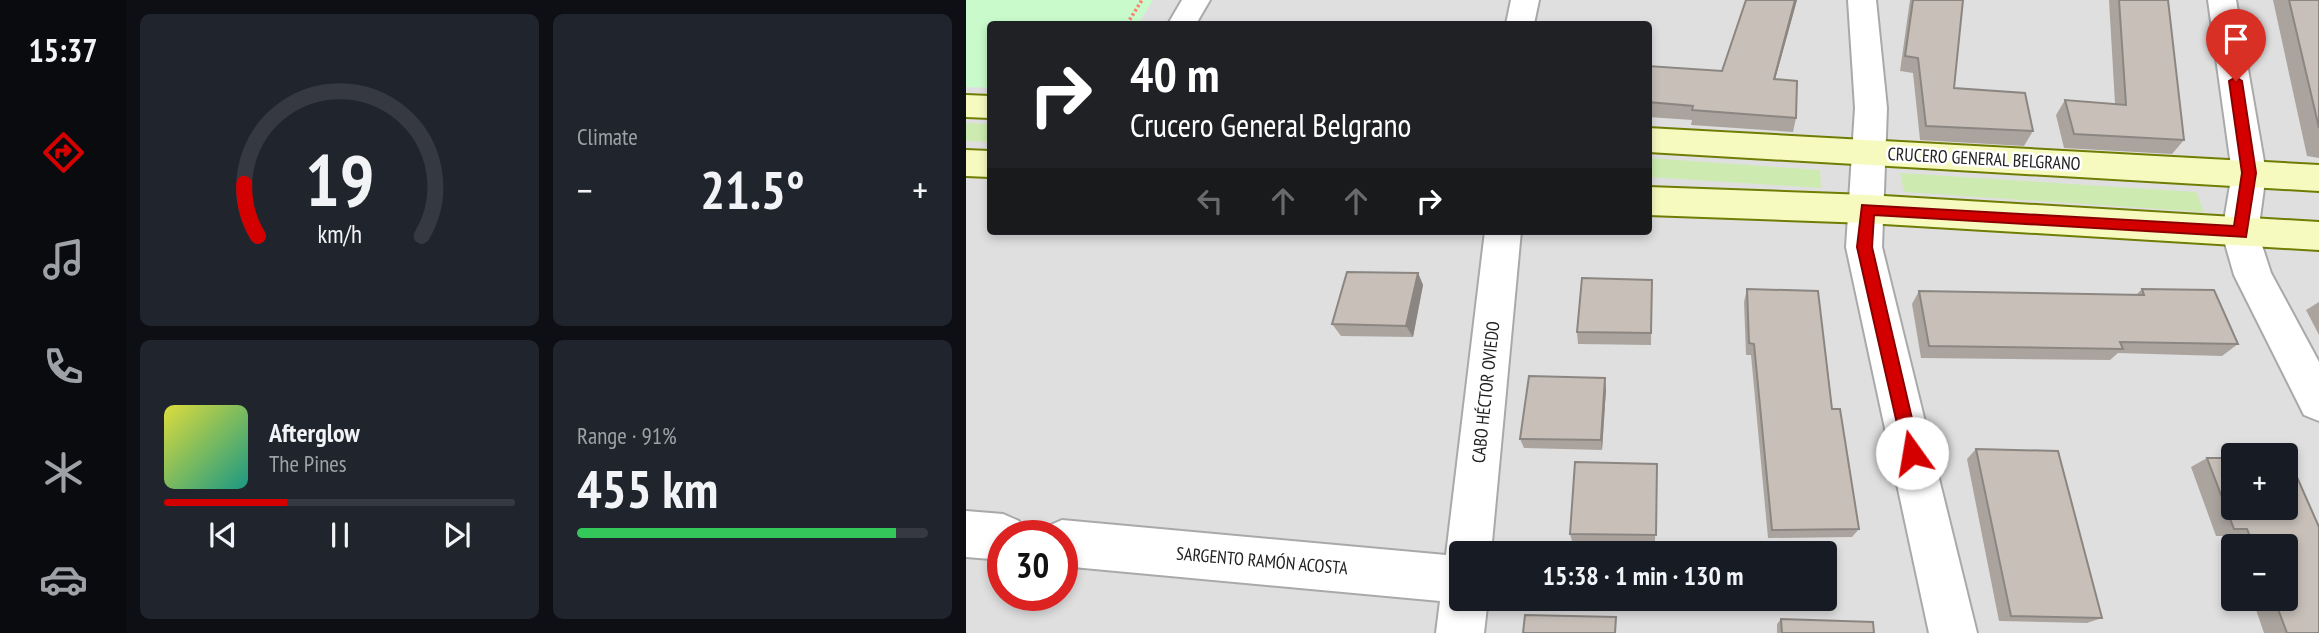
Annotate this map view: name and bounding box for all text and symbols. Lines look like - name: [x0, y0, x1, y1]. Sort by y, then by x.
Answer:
- pin: [2206, 9, 2266, 81]
- icon: arrive: [2217, 20, 2255, 58]
- text: 15:37: [28, 29, 98, 71]
- text: 40 m: [1130, 42, 1219, 106]
- icon: right: [1015, 49, 1106, 140]
- text: Crucero General Belgrano: [1130, 104, 1411, 146]
- text: Climate: [577, 122, 638, 151]
- icon: directions: [39, 128, 88, 177]
- text: 19: [305, 132, 374, 226]
- street label: CRUCERO GENERAL BELGRANO: [1887, 142, 2081, 175]
- text: 21.5°: [700, 156, 805, 223]
- text: −: [577, 165, 593, 214]
- text: +: [912, 165, 928, 214]
- icon: left: [1191, 182, 1229, 220]
- icon: ahead: [1264, 182, 1302, 220]
- icon: ahead: [1337, 182, 1375, 220]
- icon: right: [1410, 182, 1448, 220]
- text: km/h: [317, 218, 362, 250]
- icon: music: [39, 235, 88, 284]
- street label: CABO HÉCTOR OVIEDO: [1467, 320, 1504, 464]
- icon: phone: [39, 342, 88, 391]
- text: Afterglow: [269, 416, 360, 449]
- position arrow: [1875, 416, 1949, 490]
- text: Range · 91%: [577, 421, 677, 450]
- map controls: [2221, 443, 2298, 611]
- button: +: [2221, 443, 2298, 520]
- icon: climate: [39, 448, 88, 497]
- text: The Pines: [269, 449, 347, 478]
- text: 455 km: [577, 455, 718, 522]
- icon: previous: [204, 516, 242, 554]
- icon: pause: [321, 516, 359, 554]
- icon: next: [438, 516, 476, 554]
- speed limit sign: 30: [987, 520, 1078, 611]
- button: −: [2221, 534, 2298, 611]
- street label: SARGENTO RAMÓN ACOSTA: [1175, 542, 1349, 579]
- icon: car: [39, 555, 88, 604]
- text: 15:38 · 1 min · 130 m: [1543, 559, 1743, 592]

